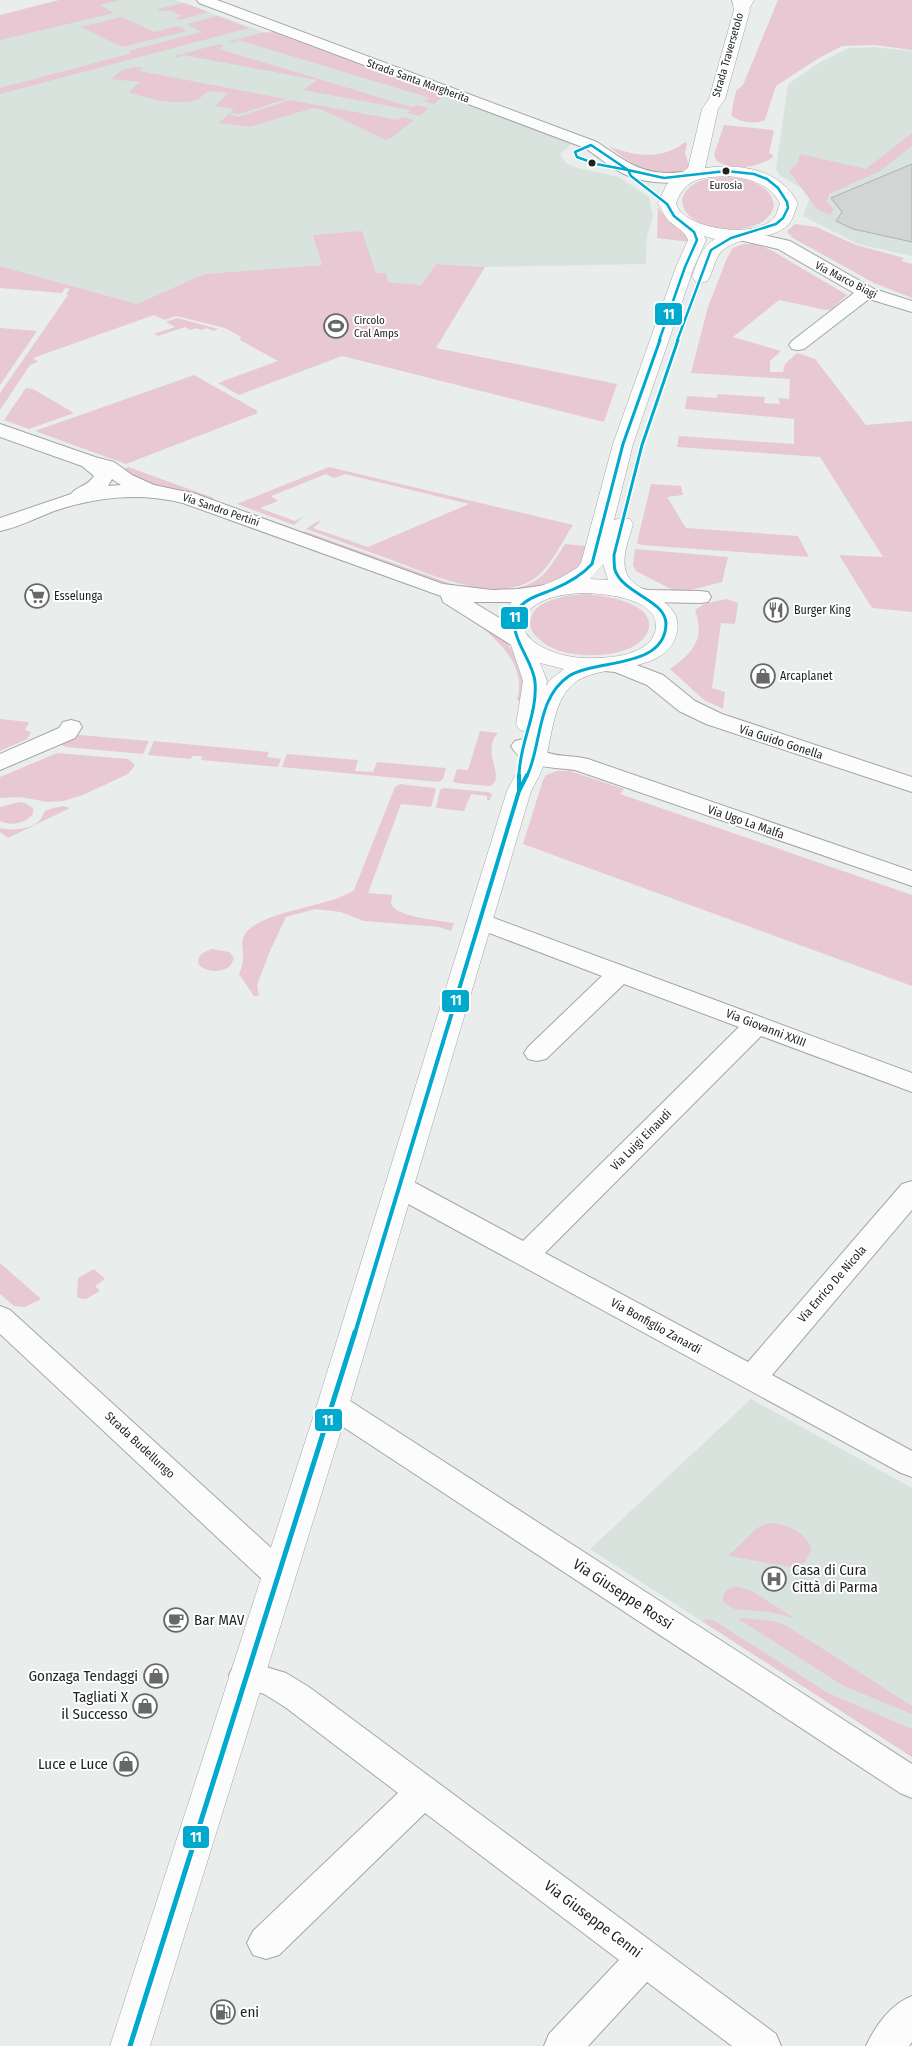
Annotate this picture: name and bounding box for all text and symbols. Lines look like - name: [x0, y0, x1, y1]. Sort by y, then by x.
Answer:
- street label: Strada Traversetolo: [710, 11, 746, 99]
- street label: Strada Santa Margherita: [365, 56, 471, 106]
- unlabelled marker: [587, 158, 597, 168]
- marker: Eurosia: [721, 166, 731, 176]
- place label: Eurosia: [710, 179, 742, 192]
- street label: Via Marco Biagi: [813, 259, 879, 301]
- line badge: 11: [654, 302, 683, 326]
- text: 11: [663, 306, 675, 323]
- sports icon: Circolo Cral Amps: [323, 313, 349, 339]
- place label: Circolo Cral Amps: [354, 314, 399, 340]
- street label: Via Sandro Pertini: [181, 491, 261, 529]
- supermarket icon: Esselunga: [24, 583, 50, 609]
- place label: Esselunga: [54, 589, 103, 603]
- restaurant icon: Burger King: [763, 597, 789, 623]
- place label: Burger King: [794, 603, 851, 617]
- line badge: 11: [500, 606, 529, 630]
- text: 11: [509, 609, 521, 626]
- shop icon: Arcaplanet: [750, 663, 776, 689]
- place label: Arcaplanet: [780, 669, 833, 683]
- street label: Via Guido Gonella: [737, 722, 825, 762]
- street label: Via Ugo La Malfa: [706, 802, 786, 842]
- line badge: 11: [441, 989, 470, 1013]
- text: 11: [450, 992, 462, 1009]
- street label: Via Giovanni XXIII: [724, 1006, 808, 1050]
- street label: Via Luigi Einaudi: [608, 1107, 674, 1173]
- street label: Via Enrico De Nicola: [795, 1243, 869, 1325]
- street label: Via Bonfiglio Zanardi: [608, 1295, 704, 1357]
- line badge: 11: [314, 1408, 343, 1432]
- street label: Strada Budellungo: [102, 1409, 178, 1481]
- text: 11: [322, 1412, 334, 1429]
- street label: Via Giuseppe Rossi: [570, 1555, 676, 1633]
- place label: Casa di Cura Città di Parma: [792, 1561, 878, 1596]
- hospital icon: Casa di Cura Città di Parma: [761, 1566, 787, 1592]
- cafe icon: Bar MAV: [163, 1607, 189, 1633]
- place label: Bar MAV: [194, 1611, 245, 1629]
- shop icon: Gonzaga Tendaggi: [143, 1663, 169, 1689]
- place label: Gonzaga Tendaggi: [28, 1667, 138, 1685]
- place label: Tagliati X il Successo: [61, 1688, 129, 1723]
- shop icon: Tagliati X il Successo: [132, 1693, 158, 1719]
- shop icon: Luce e Luce: [113, 1751, 139, 1777]
- place label: Luce e Luce: [38, 1755, 108, 1773]
- line badge: 11: [182, 1825, 210, 1849]
- text: 11: [190, 1829, 202, 1846]
- street label: Via Giuseppe Cenni: [541, 1876, 645, 1962]
- fuel station icon: eni: [210, 1999, 236, 2025]
- place label: eni: [240, 2003, 259, 2021]

